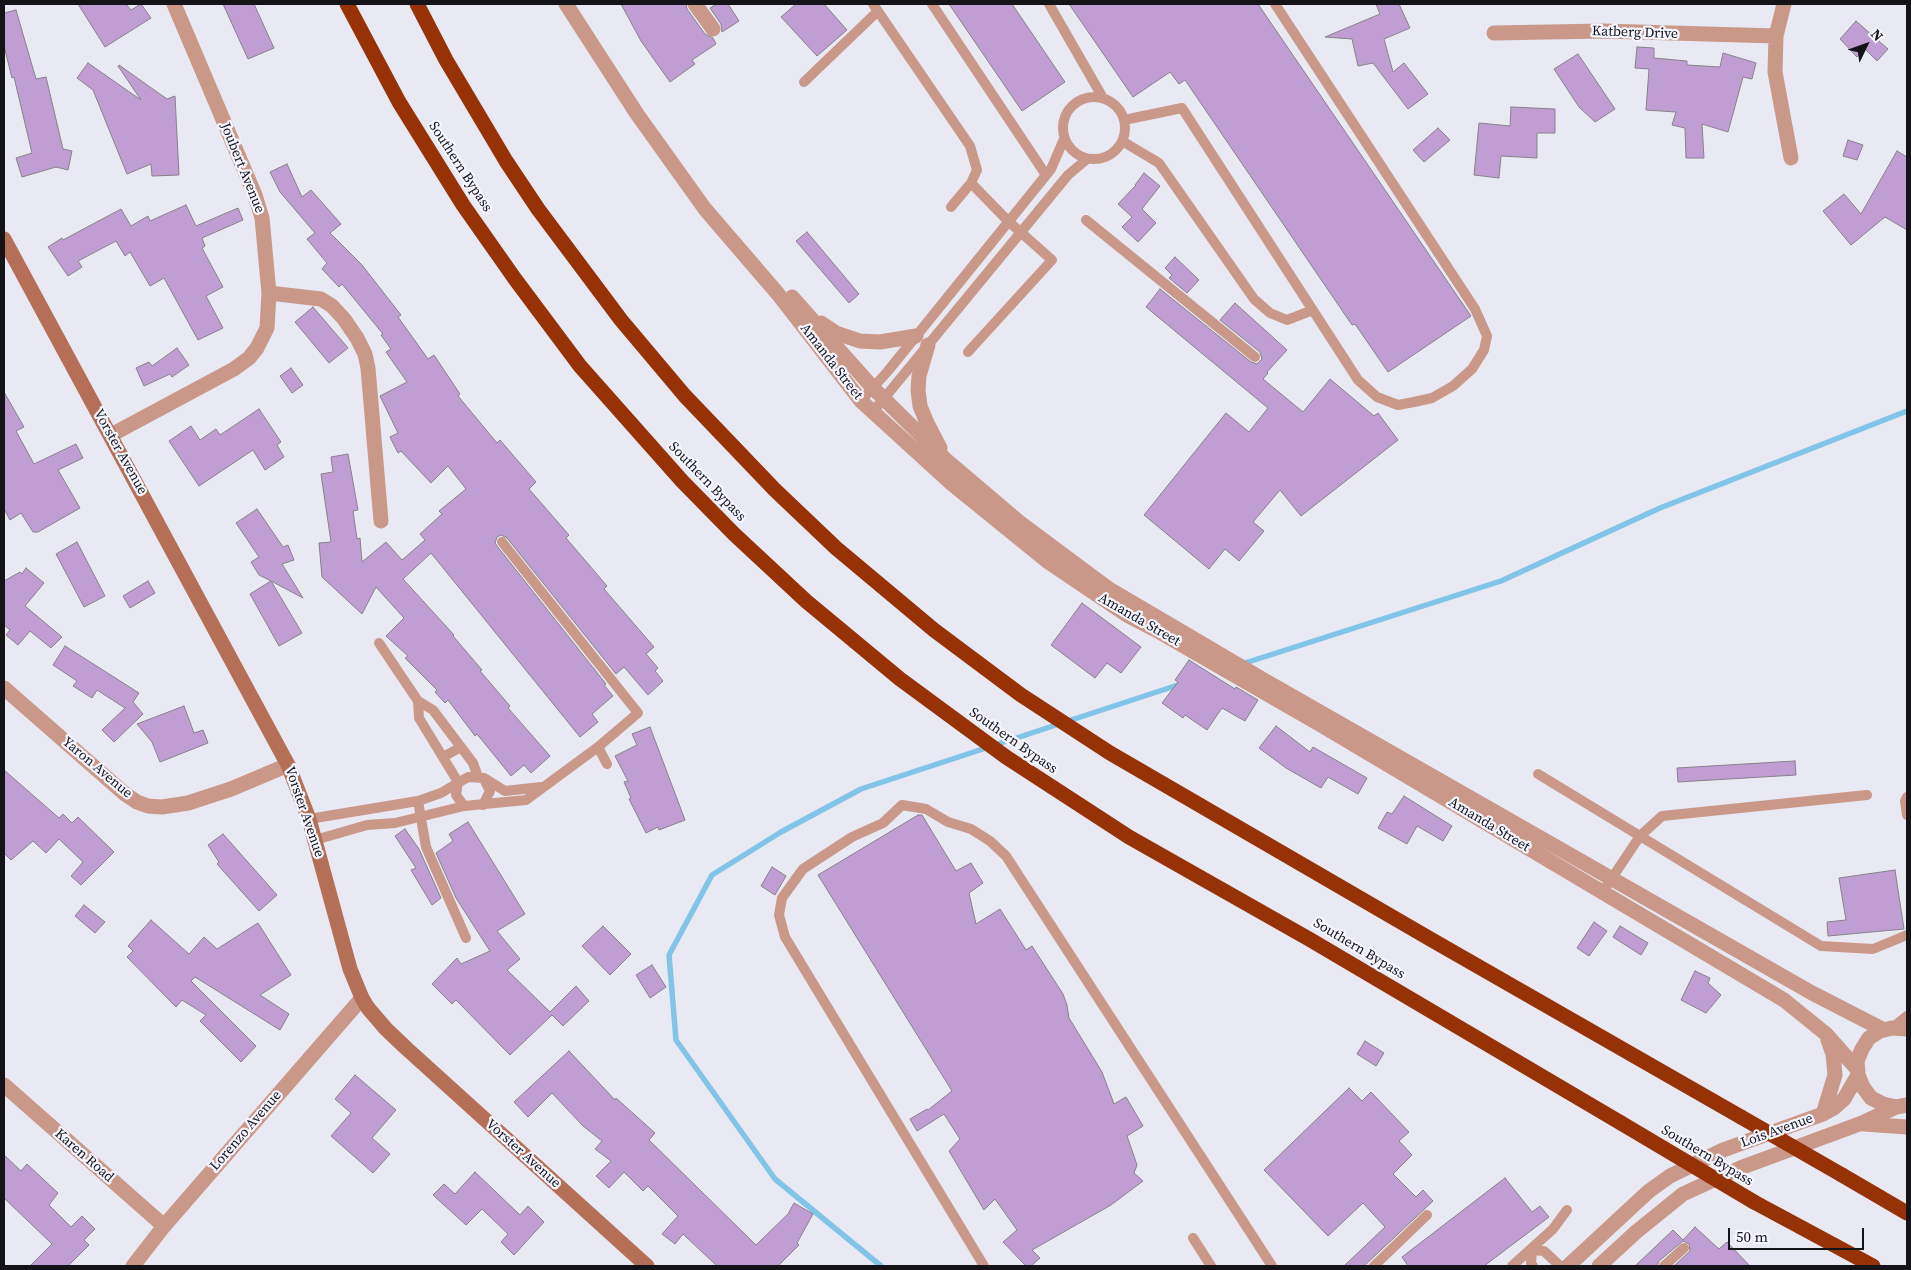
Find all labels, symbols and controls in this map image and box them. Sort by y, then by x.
north arrow [1841,20,1891,70]
street label: Katberg Drive [1592,23,1678,43]
text: N [1866,24,1888,45]
street label: Southern Bypass [425,119,495,215]
street label: Joubert Avenue [216,120,268,216]
street label: Amanda Street [796,321,866,403]
street label: Vorster Avenue [90,406,150,498]
street label: Southern Bypass [665,439,749,525]
street label: Amanda Street [1095,590,1183,650]
street label: Southern Bypass [966,704,1060,778]
street label: Yaron Avenue [59,734,135,802]
street label: Vorster Avenue [281,764,327,860]
street label: Amanda Street [1445,794,1533,856]
street label: Southern Bypass [1310,915,1408,983]
street label: Lorenzo Avenue [207,1087,285,1175]
street label: Lois Avenue [1739,1110,1815,1152]
street label: Vorster Avenue [482,1116,564,1192]
street label: Southern Bypass [1658,1122,1756,1190]
street label: Karen Road [51,1126,117,1186]
scale bar [1731,1218,1867,1250]
text: 50 m [1736,1226,1768,1247]

